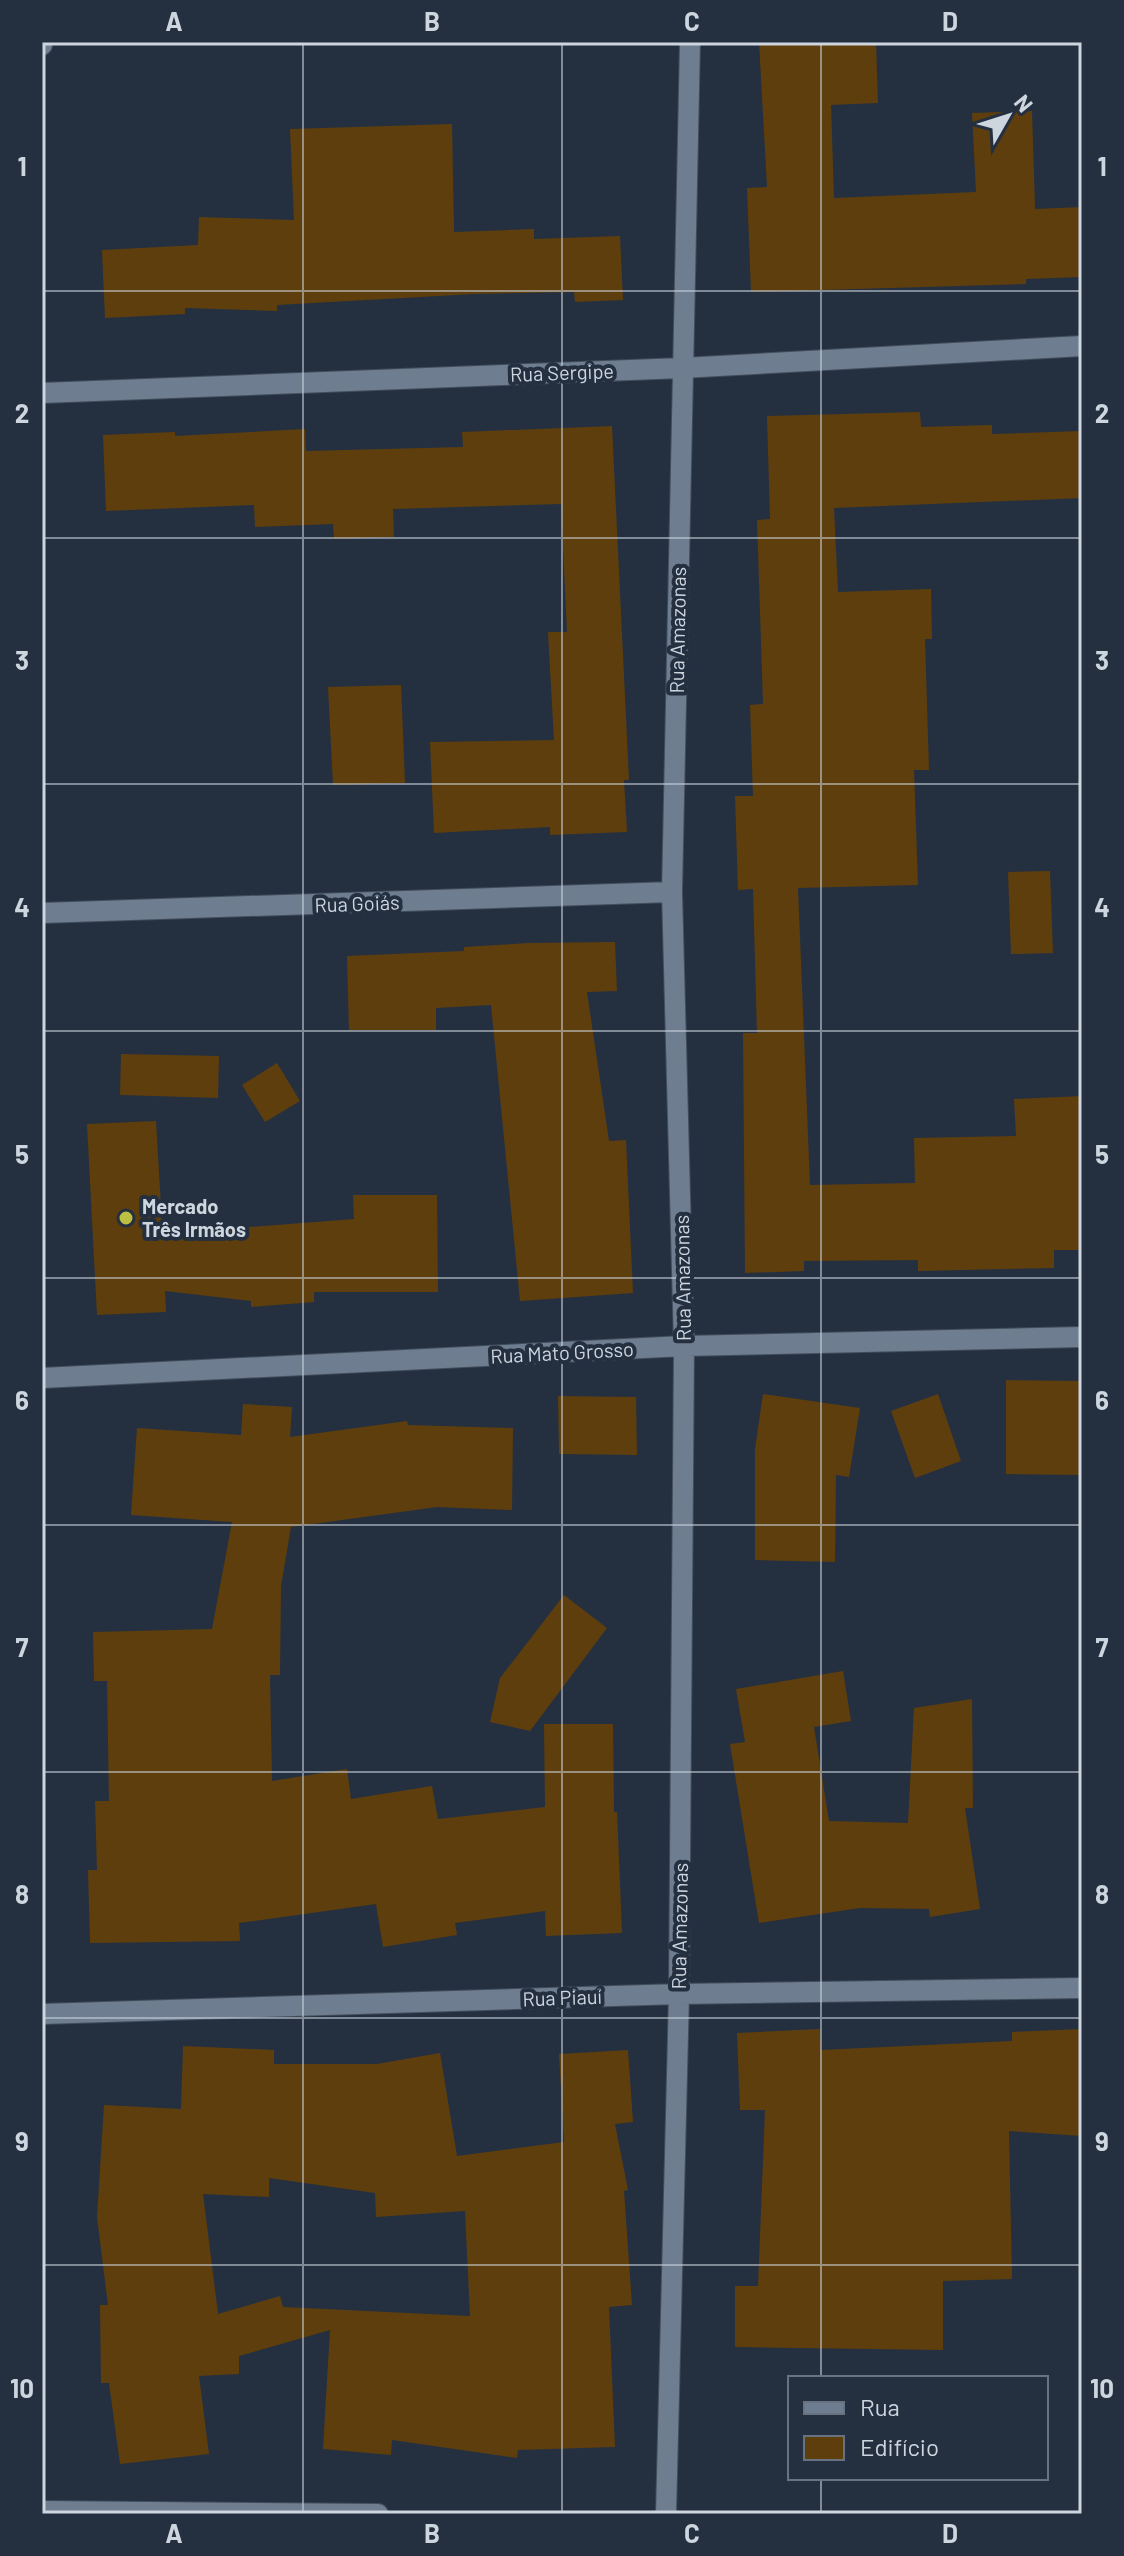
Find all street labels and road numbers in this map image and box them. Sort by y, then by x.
street label: Rua Sergipe [510,358,614,386]
street label: Rua Amazonas [664,567,690,693]
street label: Rua Goiás [314,890,400,916]
street label: Rua Amazonas [669,1215,695,1341]
street label: Rua Mato Grosso [490,1336,634,1368]
street label: Rua Amazonas [666,1863,692,1989]
street label: Rua Piauí [522,1984,602,2010]

